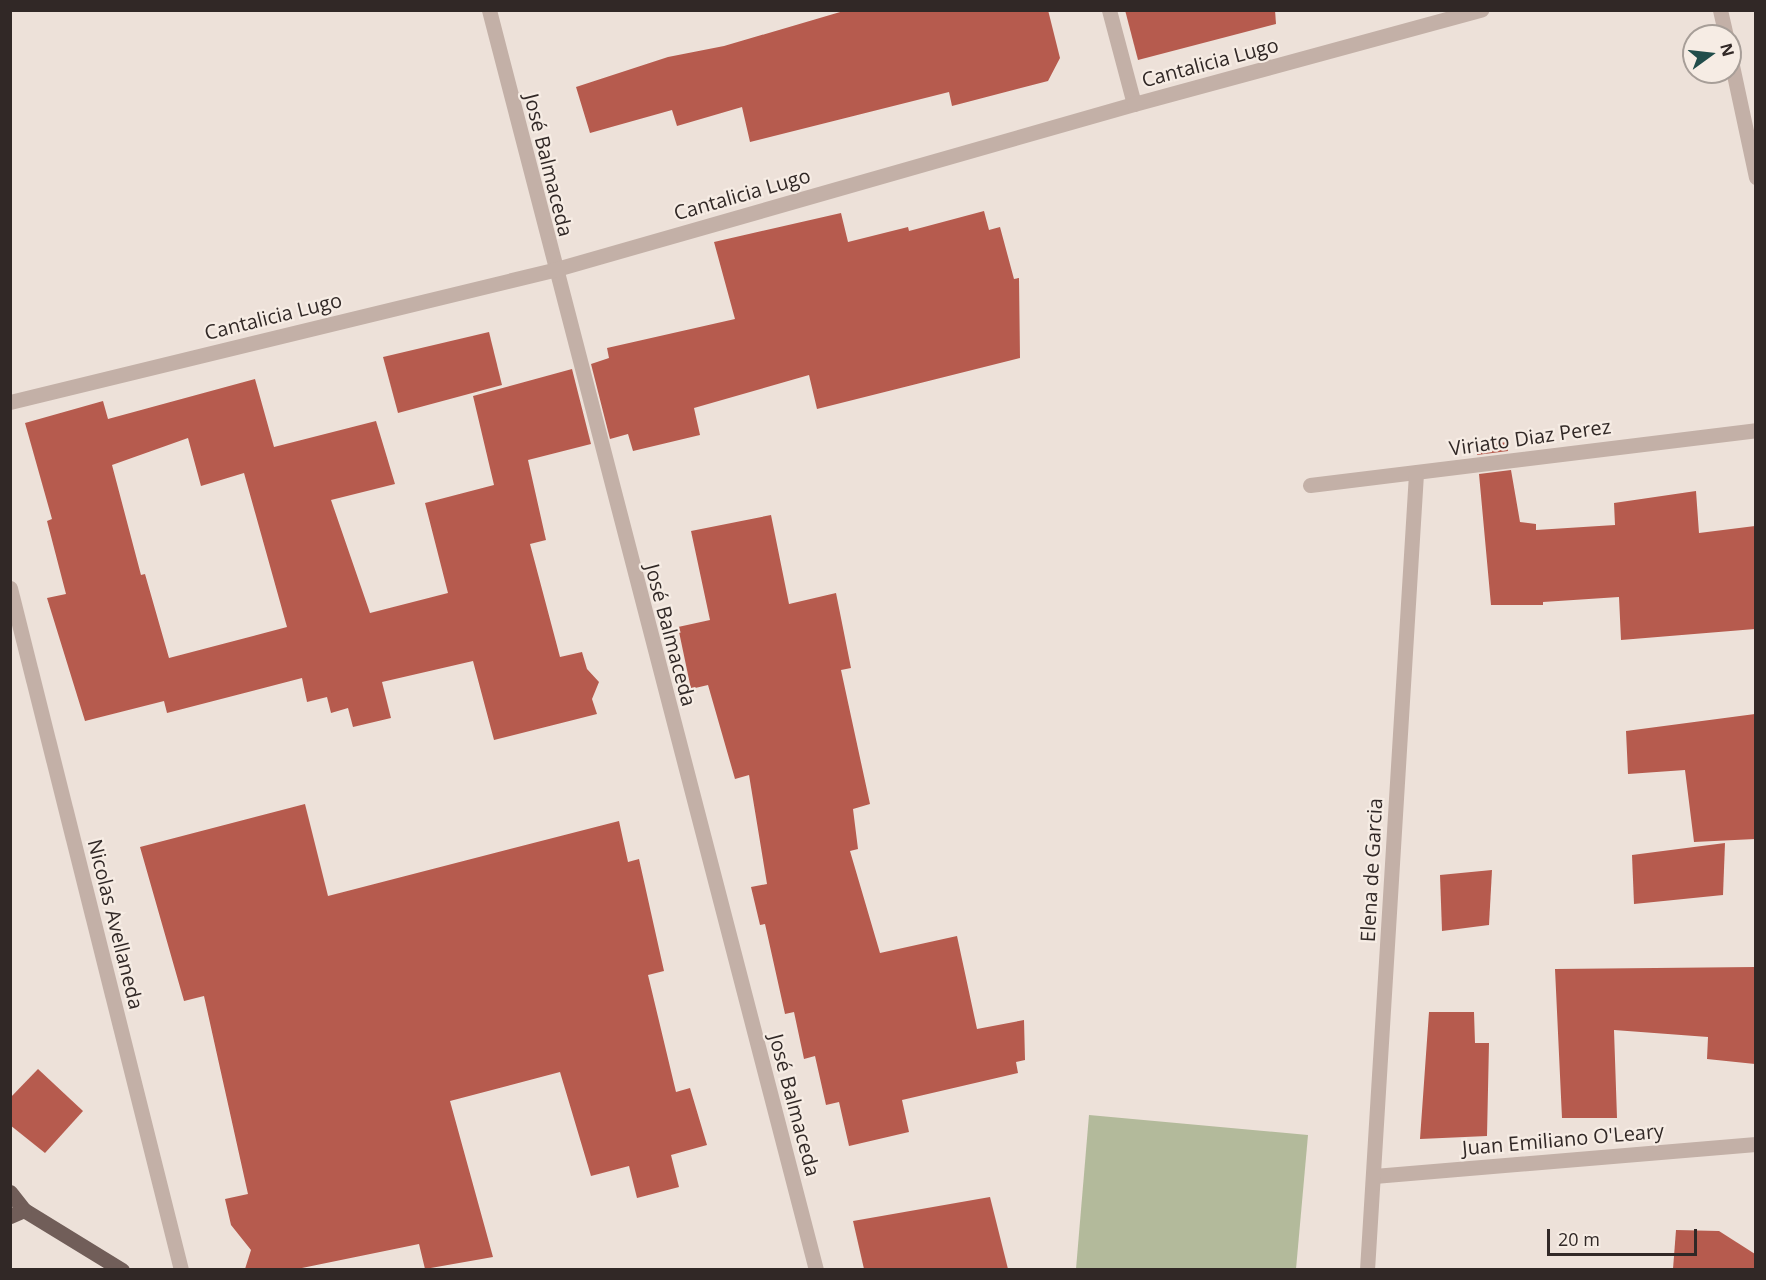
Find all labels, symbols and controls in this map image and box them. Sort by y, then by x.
north arrow [1682,24,1742,84]
street label: Cantalicia Lugo [1139,32,1281,92]
text: N [1715,41,1740,59]
street label: José Balmaceda [520,91,578,239]
street label: Cantalicia Lugo [671,163,813,225]
street label: Cantalicia Lugo [202,287,344,345]
street label: Viriato Diaz Perez [1448,414,1612,460]
street label: José Balmaceda [640,561,702,709]
street label: Elena de Garcia [1355,797,1387,943]
street label: Nicolas Avellaneda [83,836,149,1012]
street label: José Balmaceda [764,1031,826,1179]
street label: Juan Emiliano O'Leary [1461,1118,1665,1160]
scale bar [1550,1217,1700,1255]
text: 20 m [1558,1227,1600,1251]

